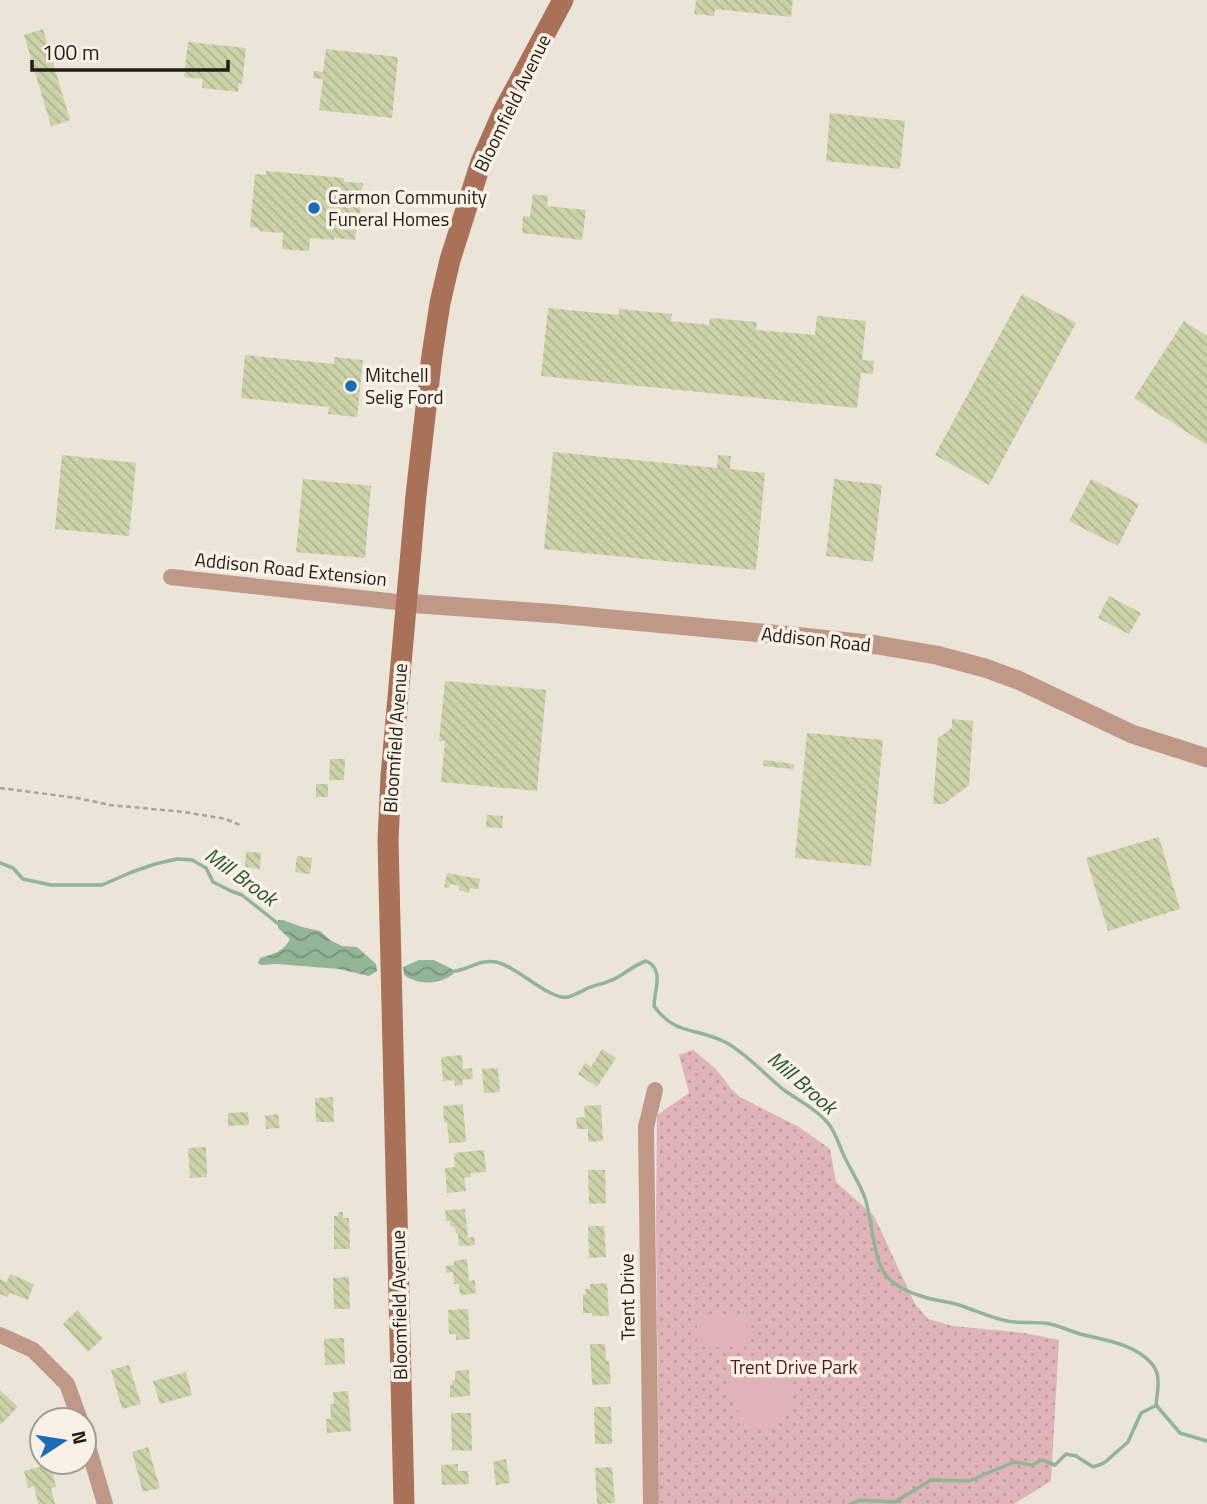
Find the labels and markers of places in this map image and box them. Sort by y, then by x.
place label: Carmon Community Funeral Homes [328,182,487,233]
marker: Carmon Community Funeral Homes [306,200,322,216]
place label: Mitchell Selig Ford [365,360,443,411]
marker: Mitchell Selig Ford [343,378,359,394]

